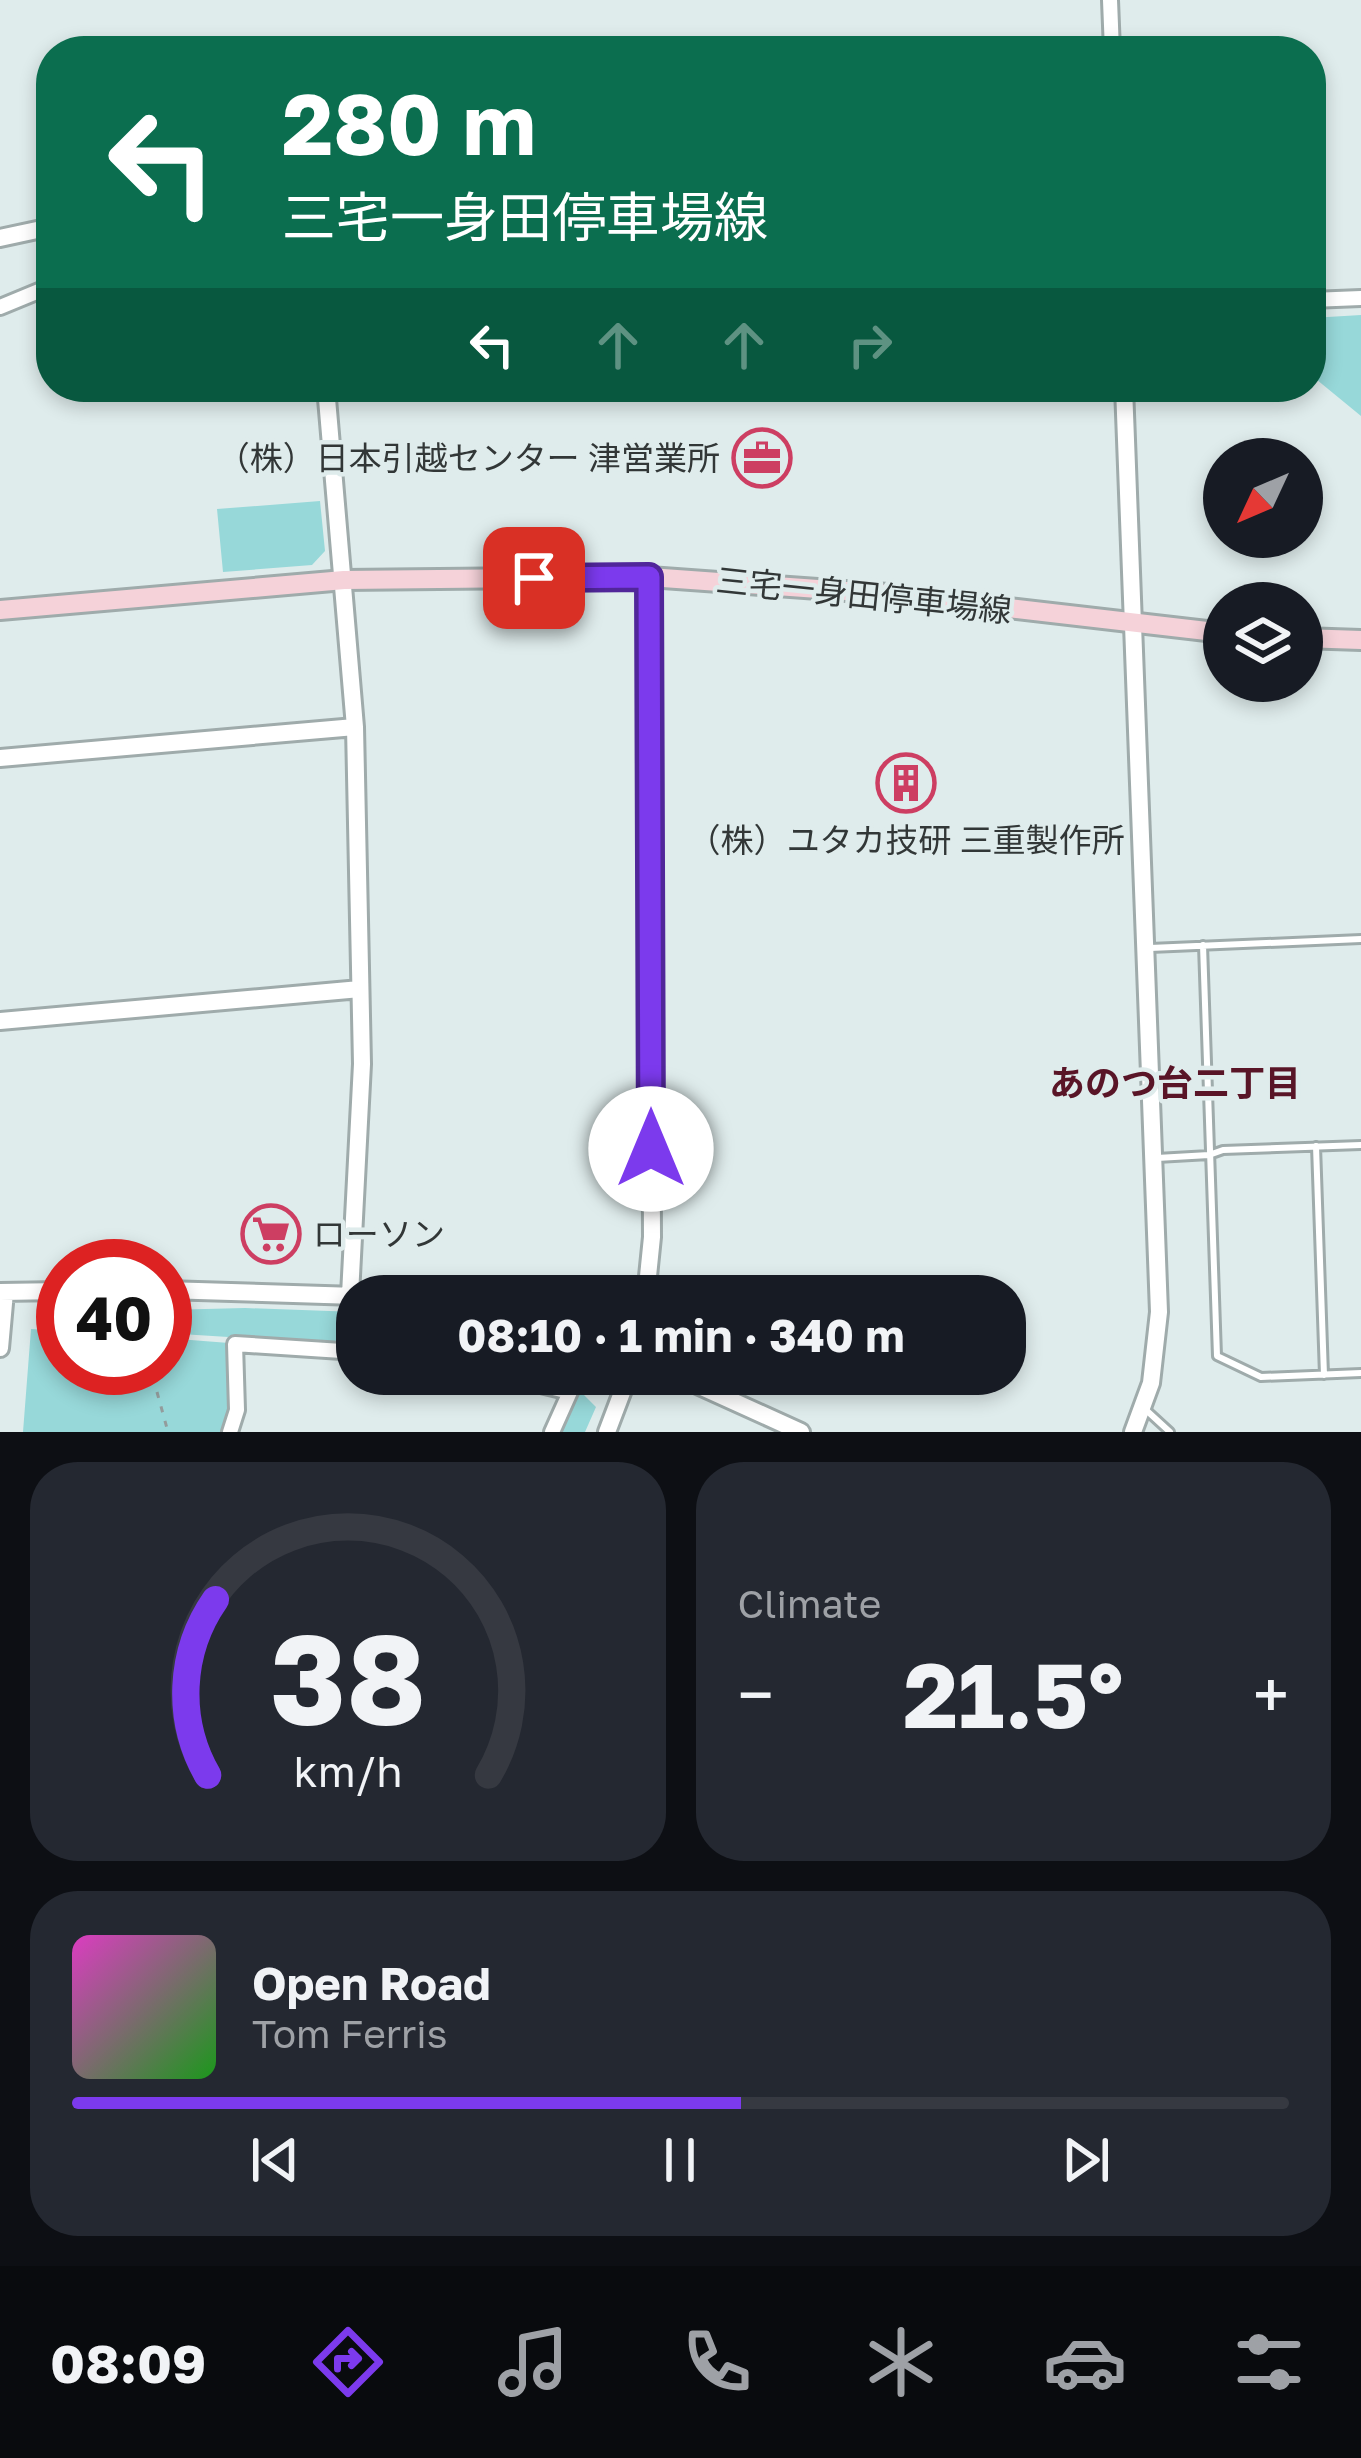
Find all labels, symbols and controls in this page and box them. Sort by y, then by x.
text: 280 m [282,73,536,173]
icon: left [84,84,240,240]
text: 三宅一身田停車場線 [282,184,768,249]
icon: left [459,312,525,378]
icon: ahead [585,312,651,378]
icon: ahead [711,312,777,378]
icon: right [837,312,903,378]
office icon: （株）日本引越センター 津営業所 [731,427,793,489]
place label: （株）日本引越センター 津営業所 [217,438,720,477]
north arrow [1203,438,1323,558]
map controls [1203,438,1323,702]
pin [483,527,585,629]
icon: arrive [501,545,567,611]
street label: 三宅一身田停車場線 [714,560,1014,629]
button: layers [1203,582,1323,702]
building icon: （株）ユタカ技研 三重製作所 [875,752,937,814]
place label: （株）ユタカ技研 三重製作所 [687,820,1125,859]
district label: あのつ台二丁目 [1049,1061,1301,1104]
position arrow [588,1086,714,1212]
supermarket icon: ローソン [240,1203,302,1265]
place label: ローソン [313,1214,445,1253]
speed limit sign: 40 [36,1239,192,1395]
text: 08:10 · 1 min · 340 m [457,1308,905,1362]
text: Climate [738,1580,881,1627]
text: 38 [270,1602,426,1751]
text: 21.5° [903,1640,1123,1748]
text: − [738,1654,774,1734]
text: + [1253,1654,1289,1734]
text: km/h [293,1744,402,1795]
text: Open Road [252,1956,491,2010]
text: Tom Ferris [252,2010,447,2057]
icon: previous [242,2127,308,2193]
icon: pause [647,2127,713,2193]
icon: next [1053,2127,1119,2193]
icon: directions [306,2320,390,2404]
icon: music [491,2320,575,2404]
icon: phone [675,2320,759,2404]
icon: climate [859,2320,943,2404]
icon: car [1043,2320,1127,2404]
icon: filters [1227,2320,1311,2404]
text: 08:09 [50,2330,206,2395]

